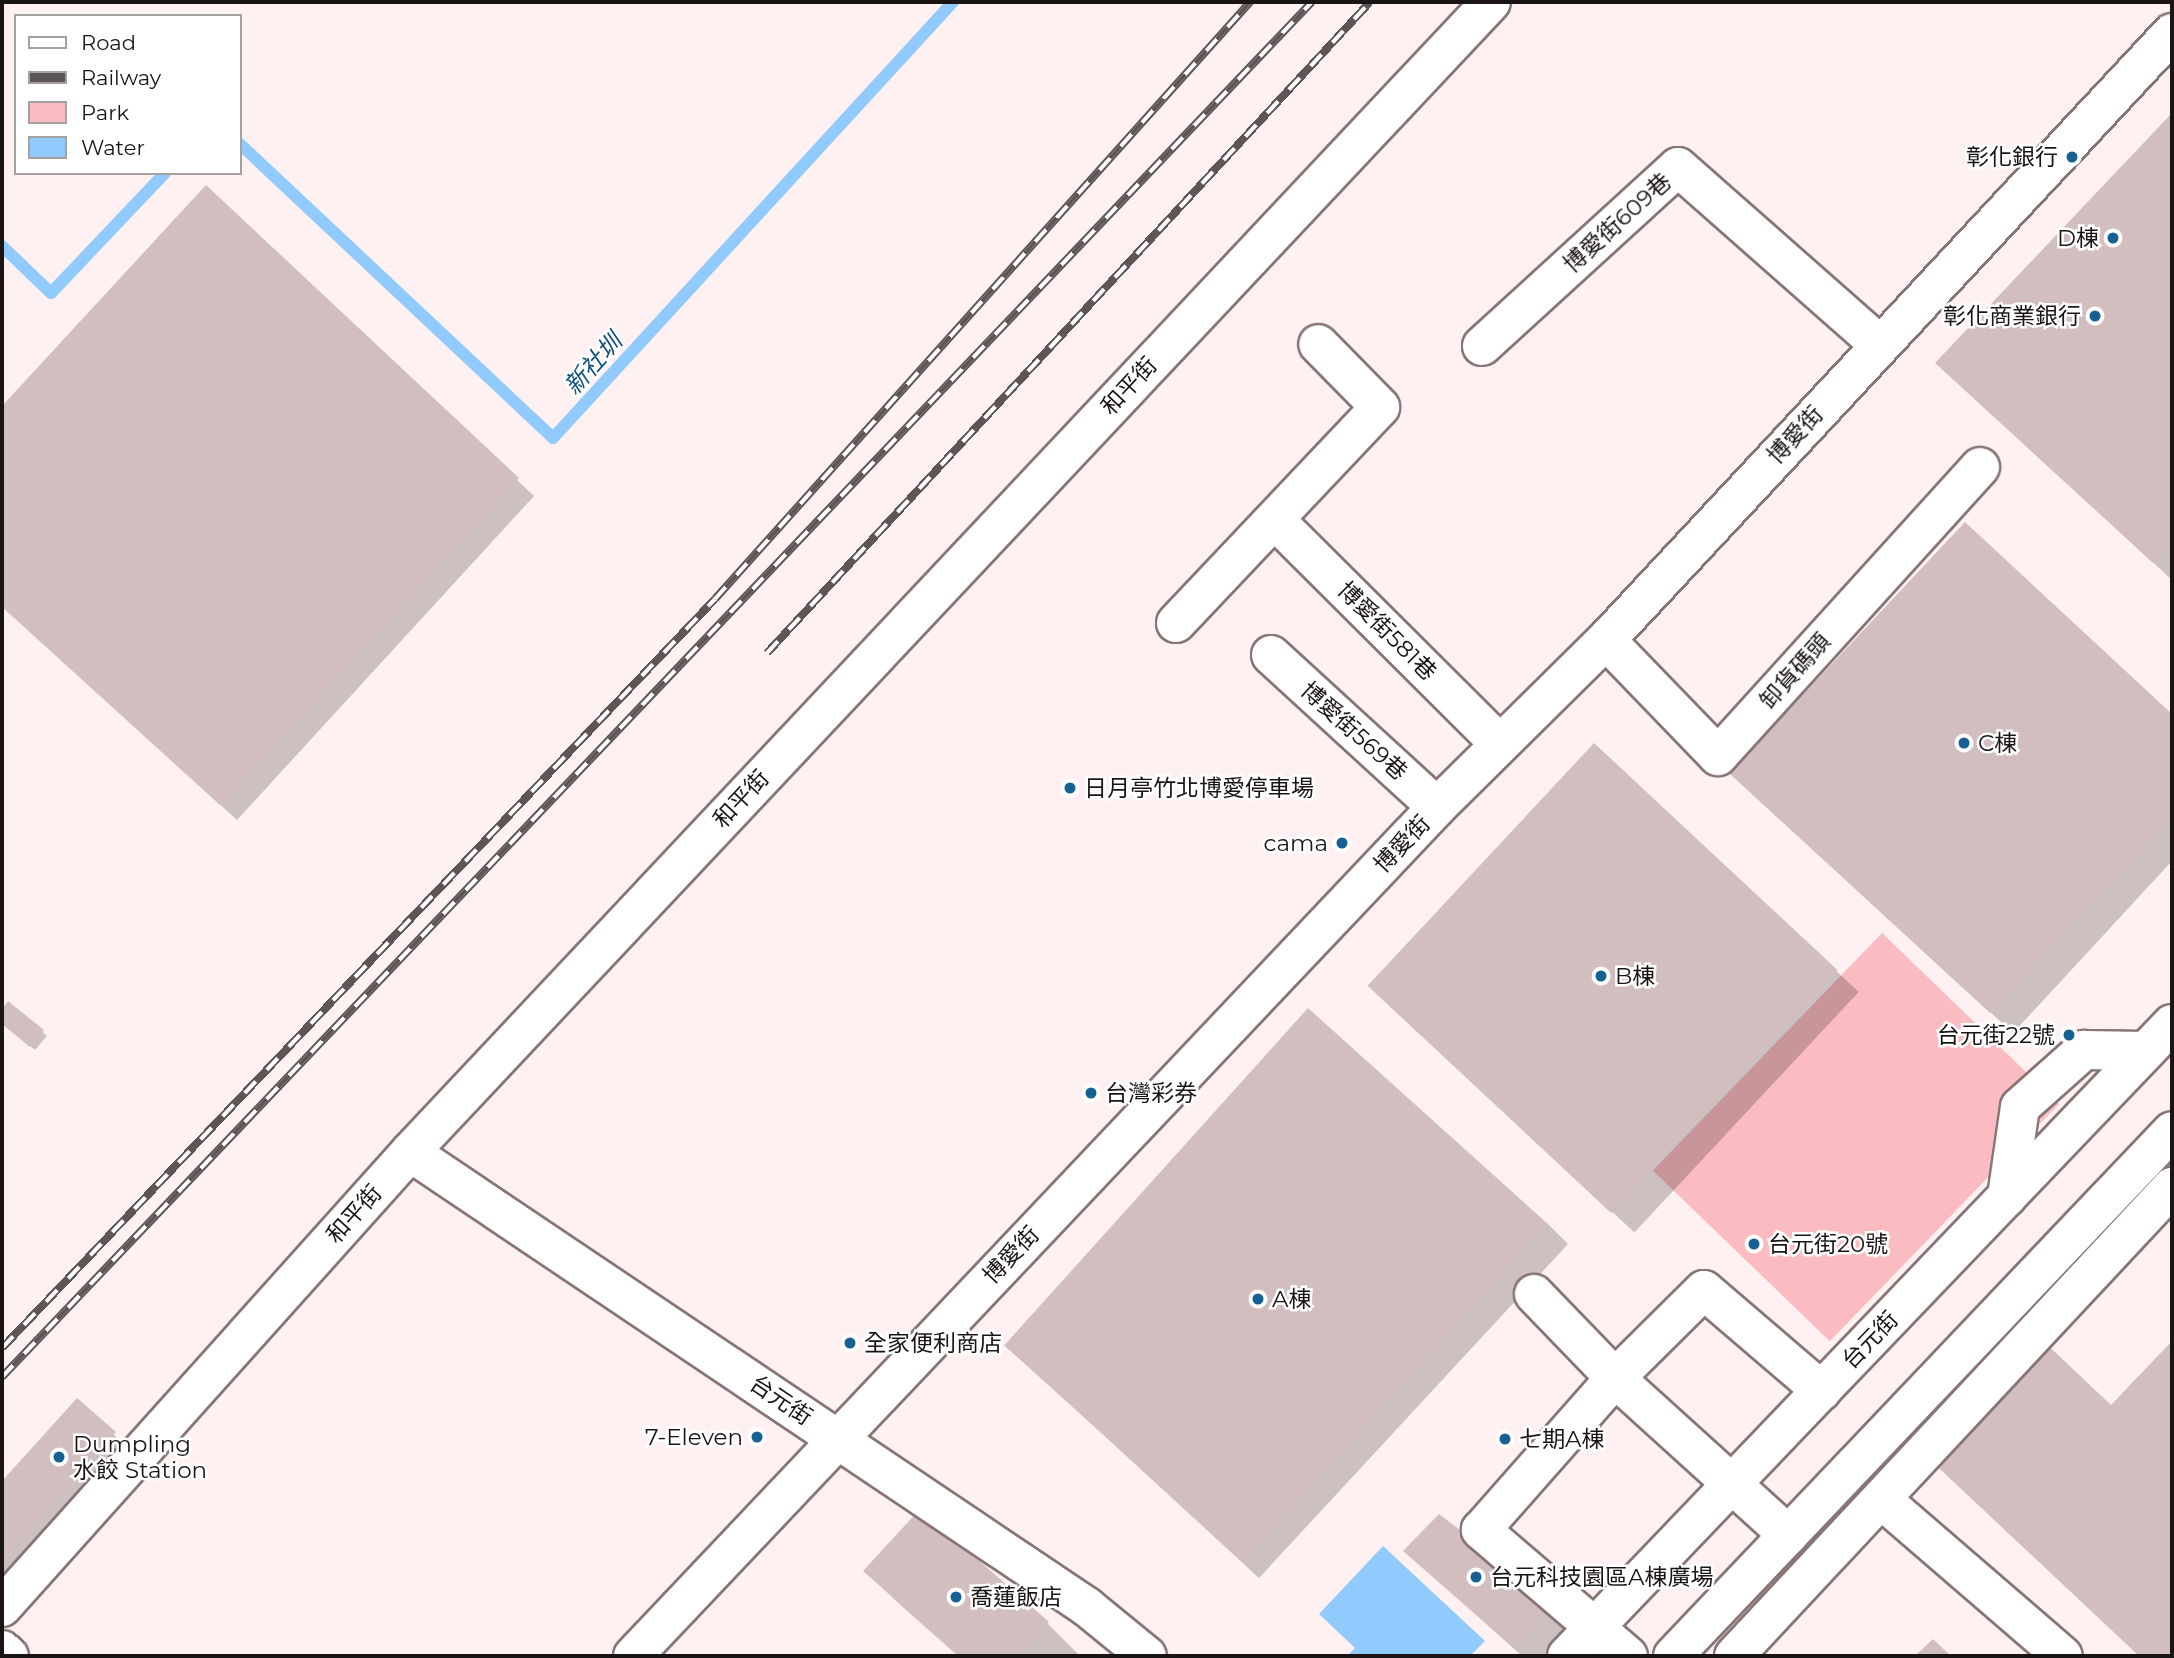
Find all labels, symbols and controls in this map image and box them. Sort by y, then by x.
legend [14,14,242,175]
text: Road [81,30,136,55]
text: Railway [81,65,161,90]
text: Park [81,100,129,125]
text: Water [81,135,145,160]
place label: 彰化銀行 [1966,143,2058,171]
marker: 彰化銀行 [2064,149,2080,165]
street label: 博愛街609巷 [1558,167,1676,279]
place label: D棟 [2057,224,2099,252]
marker: D棟 [2105,230,2121,246]
place label: 彰化商業銀行 [1943,302,2081,330]
marker: 彰化商業銀行 [2087,308,2103,324]
water label: 新社圳 [558,328,628,400]
street label: 和平街 [1095,351,1163,421]
street label: 博愛街 [1761,400,1829,470]
street label: 博愛街581巷 [1332,576,1442,686]
street label: 卸貨碼頭 [1754,628,1836,714]
street label: 博愛街569巷 [1295,676,1413,786]
place label: C棟 [1978,729,2017,757]
marker: C棟 [1956,735,1972,751]
street label: 和平街 [707,764,775,834]
place label: 日月亭竹北博愛停車場 [1084,774,1314,802]
marker: 日月亭竹北博愛停車場 [1062,780,1078,796]
street label: 博愛街 [1368,810,1436,878]
place label: cama [1264,829,1328,857]
marker: cama [1334,835,1350,851]
place label: B棟 [1615,962,1655,990]
marker: B棟 [1593,968,1609,984]
place label: 台元街22號 [1937,1021,2055,1049]
marker: 台元街22號 [2061,1027,2077,1043]
place label: 台灣彩券 [1105,1079,1197,1107]
marker: 台灣彩券 [1083,1085,1099,1101]
street label: 和平街 [321,1179,387,1249]
street label: 博愛街 [977,1221,1045,1289]
place label: 台元街20號 [1768,1230,1888,1258]
marker: 台元街20號 [1746,1236,1762,1252]
place label: A棟 [1272,1285,1311,1313]
marker: A棟 [1250,1291,1266,1307]
street label: 台元街 [1836,1306,1904,1374]
place label: 全家便利商店 [864,1329,1002,1357]
marker: 全家便利商店 [842,1335,858,1351]
street label: 台元街 [745,1369,817,1431]
place label: 7-Eleven [645,1423,743,1451]
place label: 七期A棟 [1519,1425,1604,1453]
marker: 7-Eleven [749,1429,765,1445]
place label: Dumpling 水餃 Station [73,1430,207,1484]
marker: 七期A棟 [1497,1431,1513,1447]
marker: Dumpling 水餃 Station [51,1449,67,1465]
place label: 台元科技園區A棟廣場 [1490,1563,1713,1591]
marker: 台元科技園區A棟廣場 [1468,1569,1484,1585]
place label: 喬蓮飯店 [970,1583,1062,1611]
marker: 喬蓮飯店 [948,1589,964,1605]

